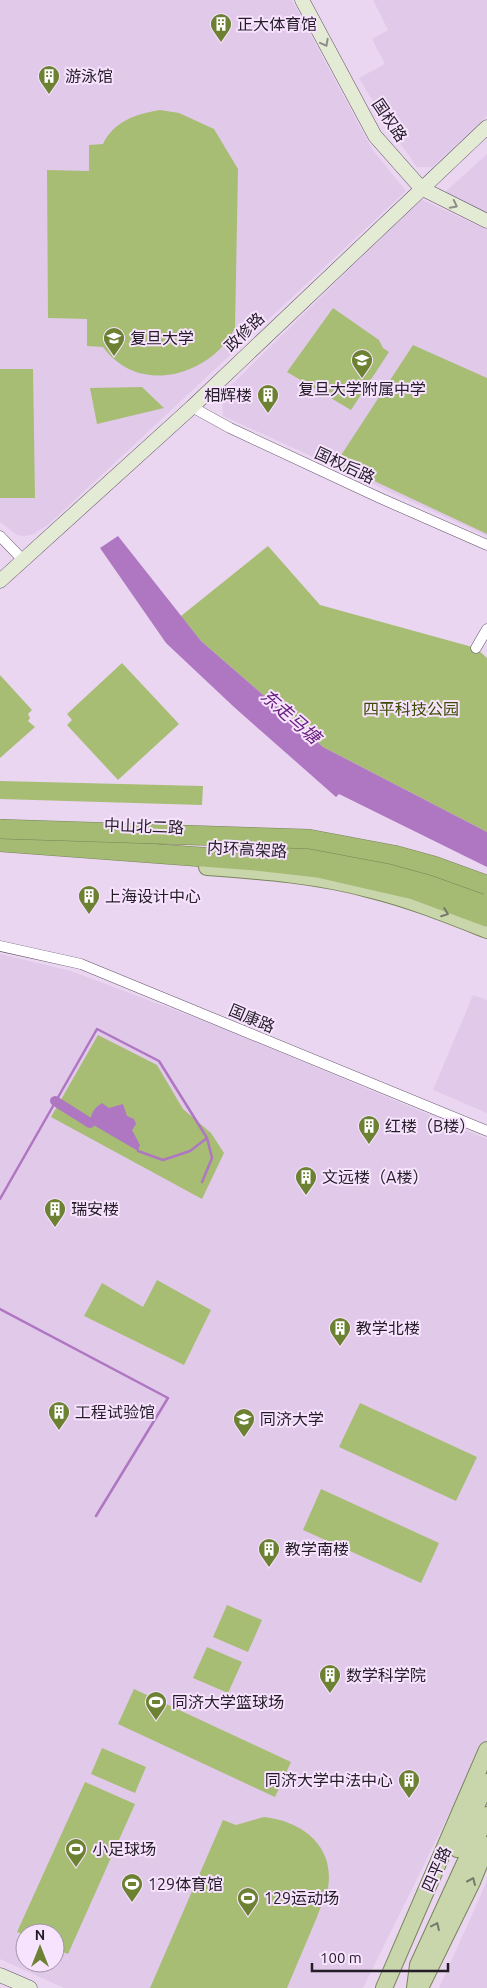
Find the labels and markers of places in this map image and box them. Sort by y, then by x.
building icon: 正大体育馆 [209,12,233,43]
place label: 正大体育馆 [237,15,317,33]
building icon: 游泳馆 [37,64,61,95]
place label: 游泳馆 [65,67,113,85]
school or university icon: 复旦大学 [102,326,126,357]
place label: 复旦大学 [130,329,194,347]
school or university icon: 复旦大学附属中学 [350,348,374,379]
place label: 复旦大学附属中学 [298,380,426,398]
building icon: 相辉楼 [256,383,280,414]
place label: 相辉楼 [204,386,252,404]
building icon: 上海设计中心 [77,884,101,915]
place label: 上海设计中心 [105,887,201,905]
building icon: 红楼（B楼） [357,1114,381,1145]
place label: 红楼（B楼） [385,1117,475,1135]
building icon: 文远楼（A楼） [294,1165,318,1196]
place label: 文远楼（A楼） [322,1168,428,1186]
building icon: 瑞安楼 [43,1197,67,1228]
place label: 瑞安楼 [71,1200,119,1218]
building icon: 教学北楼 [328,1316,352,1347]
place label: 教学北楼 [356,1319,420,1337]
building icon: 工程试验馆 [47,1400,71,1431]
place label: 工程试验馆 [75,1403,155,1421]
school or university icon: 同济大学 [232,1407,256,1438]
place label: 同济大学 [260,1410,324,1428]
building icon: 教学南楼 [257,1537,281,1568]
place label: 教学南楼 [285,1540,349,1558]
building icon: 数学科学院 [318,1663,342,1694]
place label: 数学科学院 [346,1666,426,1684]
sports icon: 同济大学篮球场 [144,1690,168,1721]
place label: 同济大学篮球场 [172,1693,284,1711]
building icon: 同济大学中法中心 [397,1768,421,1799]
place label: 同济大学中法中心 [265,1771,393,1789]
sports icon: 小足球场 [64,1837,88,1868]
place label: 小足球场 [92,1840,156,1858]
sports icon: 129体育馆 [120,1872,144,1903]
place label: 129体育馆 [148,1875,223,1893]
sports icon: 129运动场 [236,1886,260,1917]
place label: 129运动场 [264,1889,339,1907]

